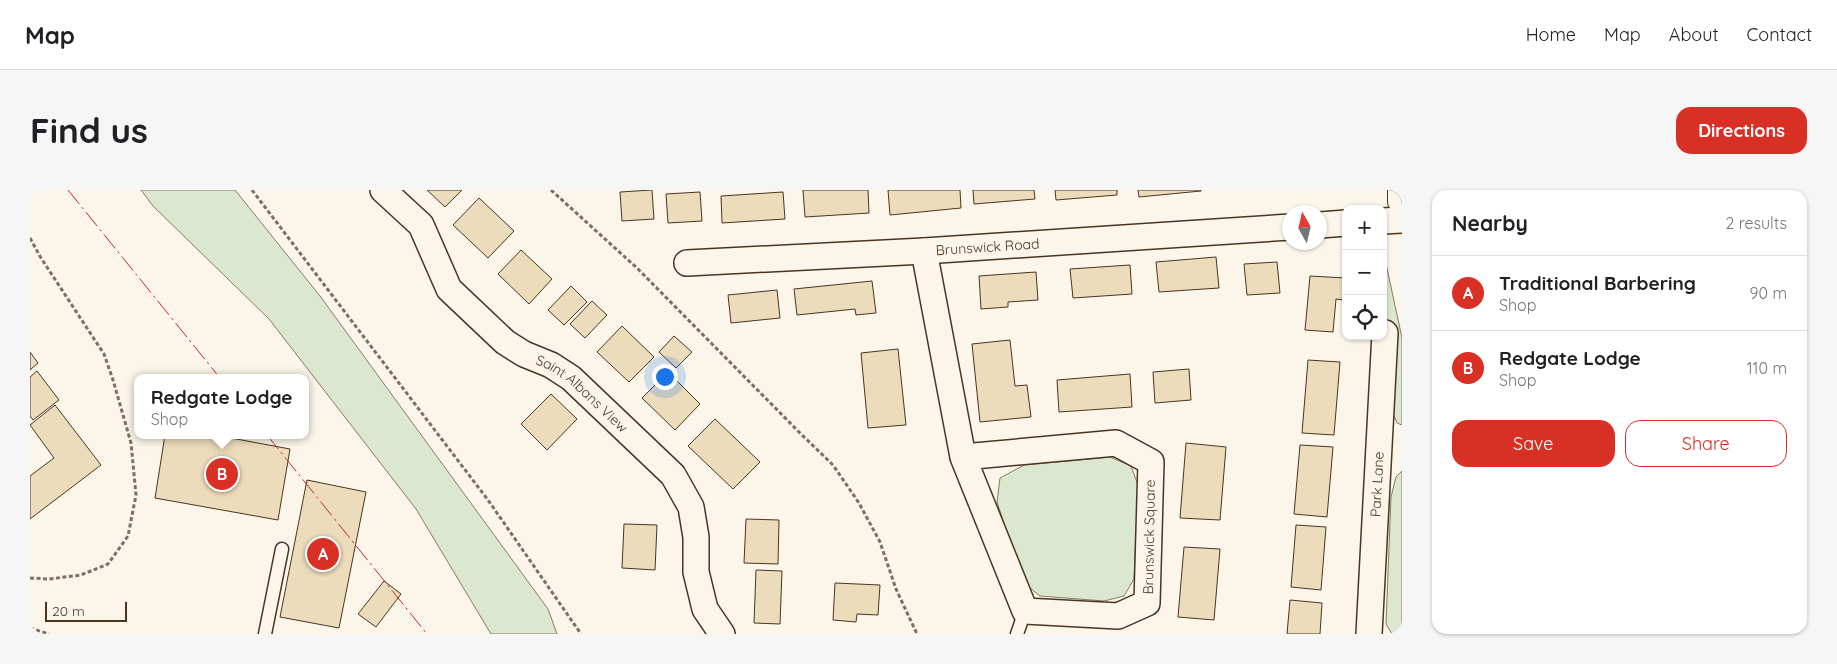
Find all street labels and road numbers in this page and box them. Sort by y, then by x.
street label: Brunswick Road [935,234,1040,259]
street label: Saint Albans View [533,351,632,437]
street label: Park Lane [1366,451,1388,517]
street label: Brunswick Square [1139,479,1159,595]

